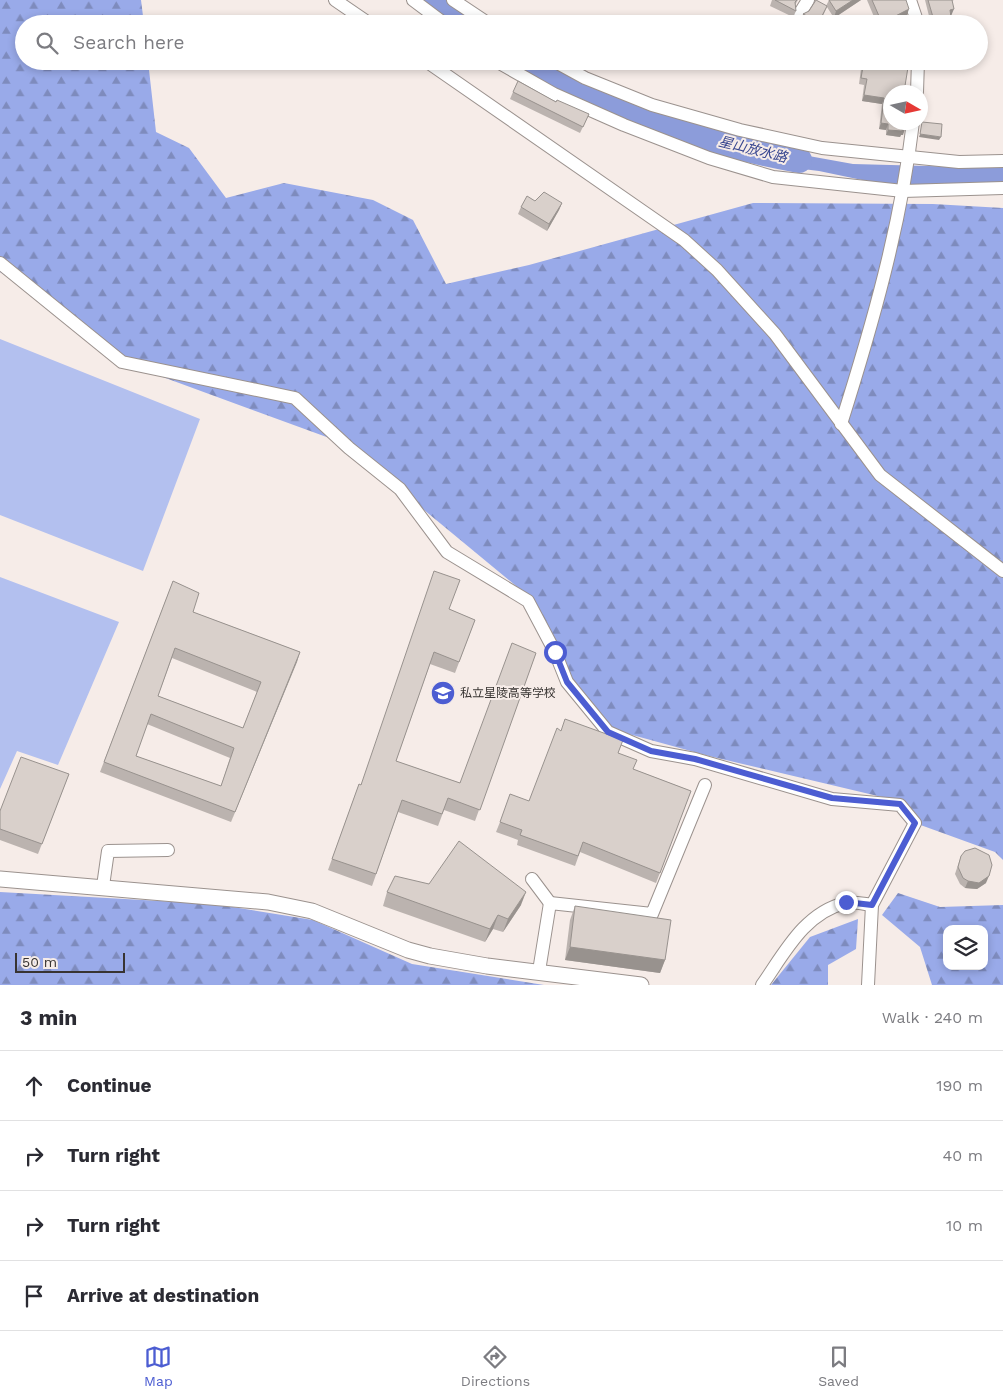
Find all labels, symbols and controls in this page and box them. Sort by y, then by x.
search box [15,15,988,70]
icon: search [33,29,61,57]
text: Search here [73,31,184,54]
north arrow [883,85,928,130]
water label: 星山放水路 [717,133,790,165]
route start [544,641,567,664]
school or university icon: 私立星陵高等学校 [430,680,456,706]
place label: 私立星陵高等学校 [460,686,556,700]
route end [835,891,858,914]
map controls [943,925,988,970]
button: layers [943,925,988,970]
scale bar [15,950,125,973]
text: 50 m [22,954,57,970]
text: 3 min [20,1005,77,1030]
text: Walk · 240 m [882,1008,983,1027]
icon: ahead [20,1072,48,1100]
text: Continue [67,1074,151,1097]
text: 190 m [936,1076,983,1095]
icon: right [20,1142,48,1170]
text: Turn right [67,1144,160,1167]
text: 40 m [943,1146,983,1165]
icon: right [20,1212,48,1240]
text: Turn right [67,1214,160,1237]
text: 10 m [946,1216,983,1235]
icon: arrive [20,1282,48,1310]
text: Arrive at destination [67,1284,259,1307]
tab: Map [144,1343,173,1389]
tab: Directions [461,1343,530,1389]
tab: Saved [818,1343,859,1389]

